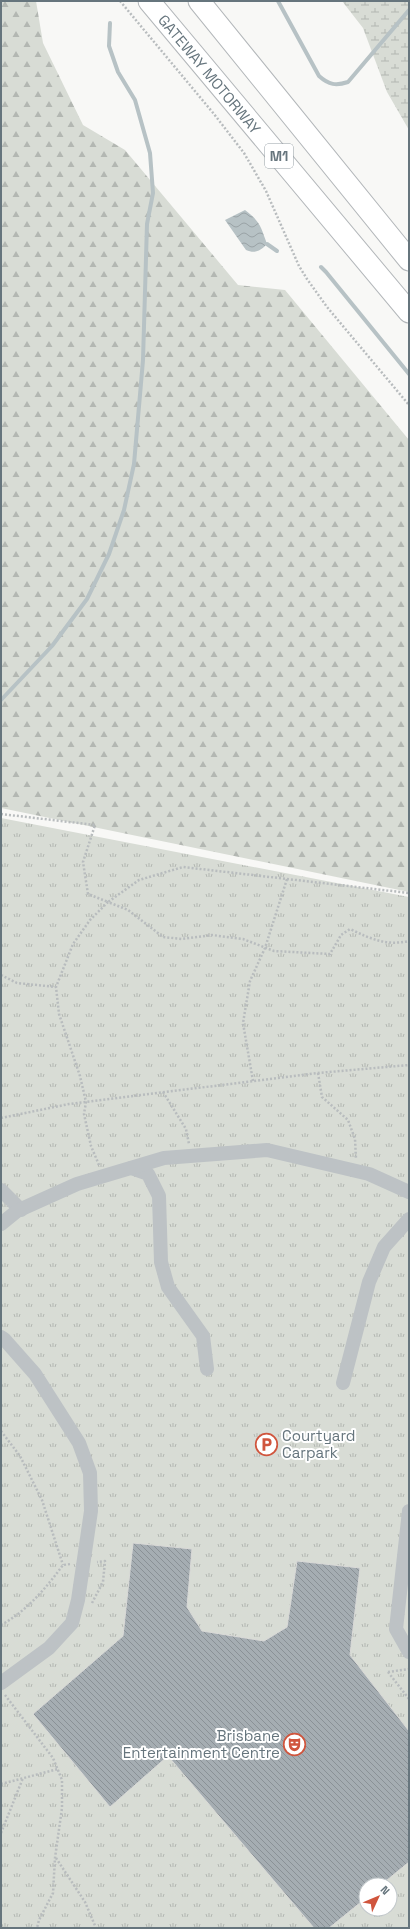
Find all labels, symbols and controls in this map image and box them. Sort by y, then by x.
street label: GATEWAY MOTORWAY [155,10,265,138]
road number: M1 [265,144,293,168]
place label: Courtyard Carpark [282,1426,356,1462]
parking icon: Courtyard Carpark [254,1431,280,1457]
place label: Brisbane Entertainment Centre [123,1726,280,1762]
theatre icon: Brisbane Entertainment Centre [282,1731,308,1757]
north arrow [358,1877,398,1917]
text: N [378,1883,393,1898]

